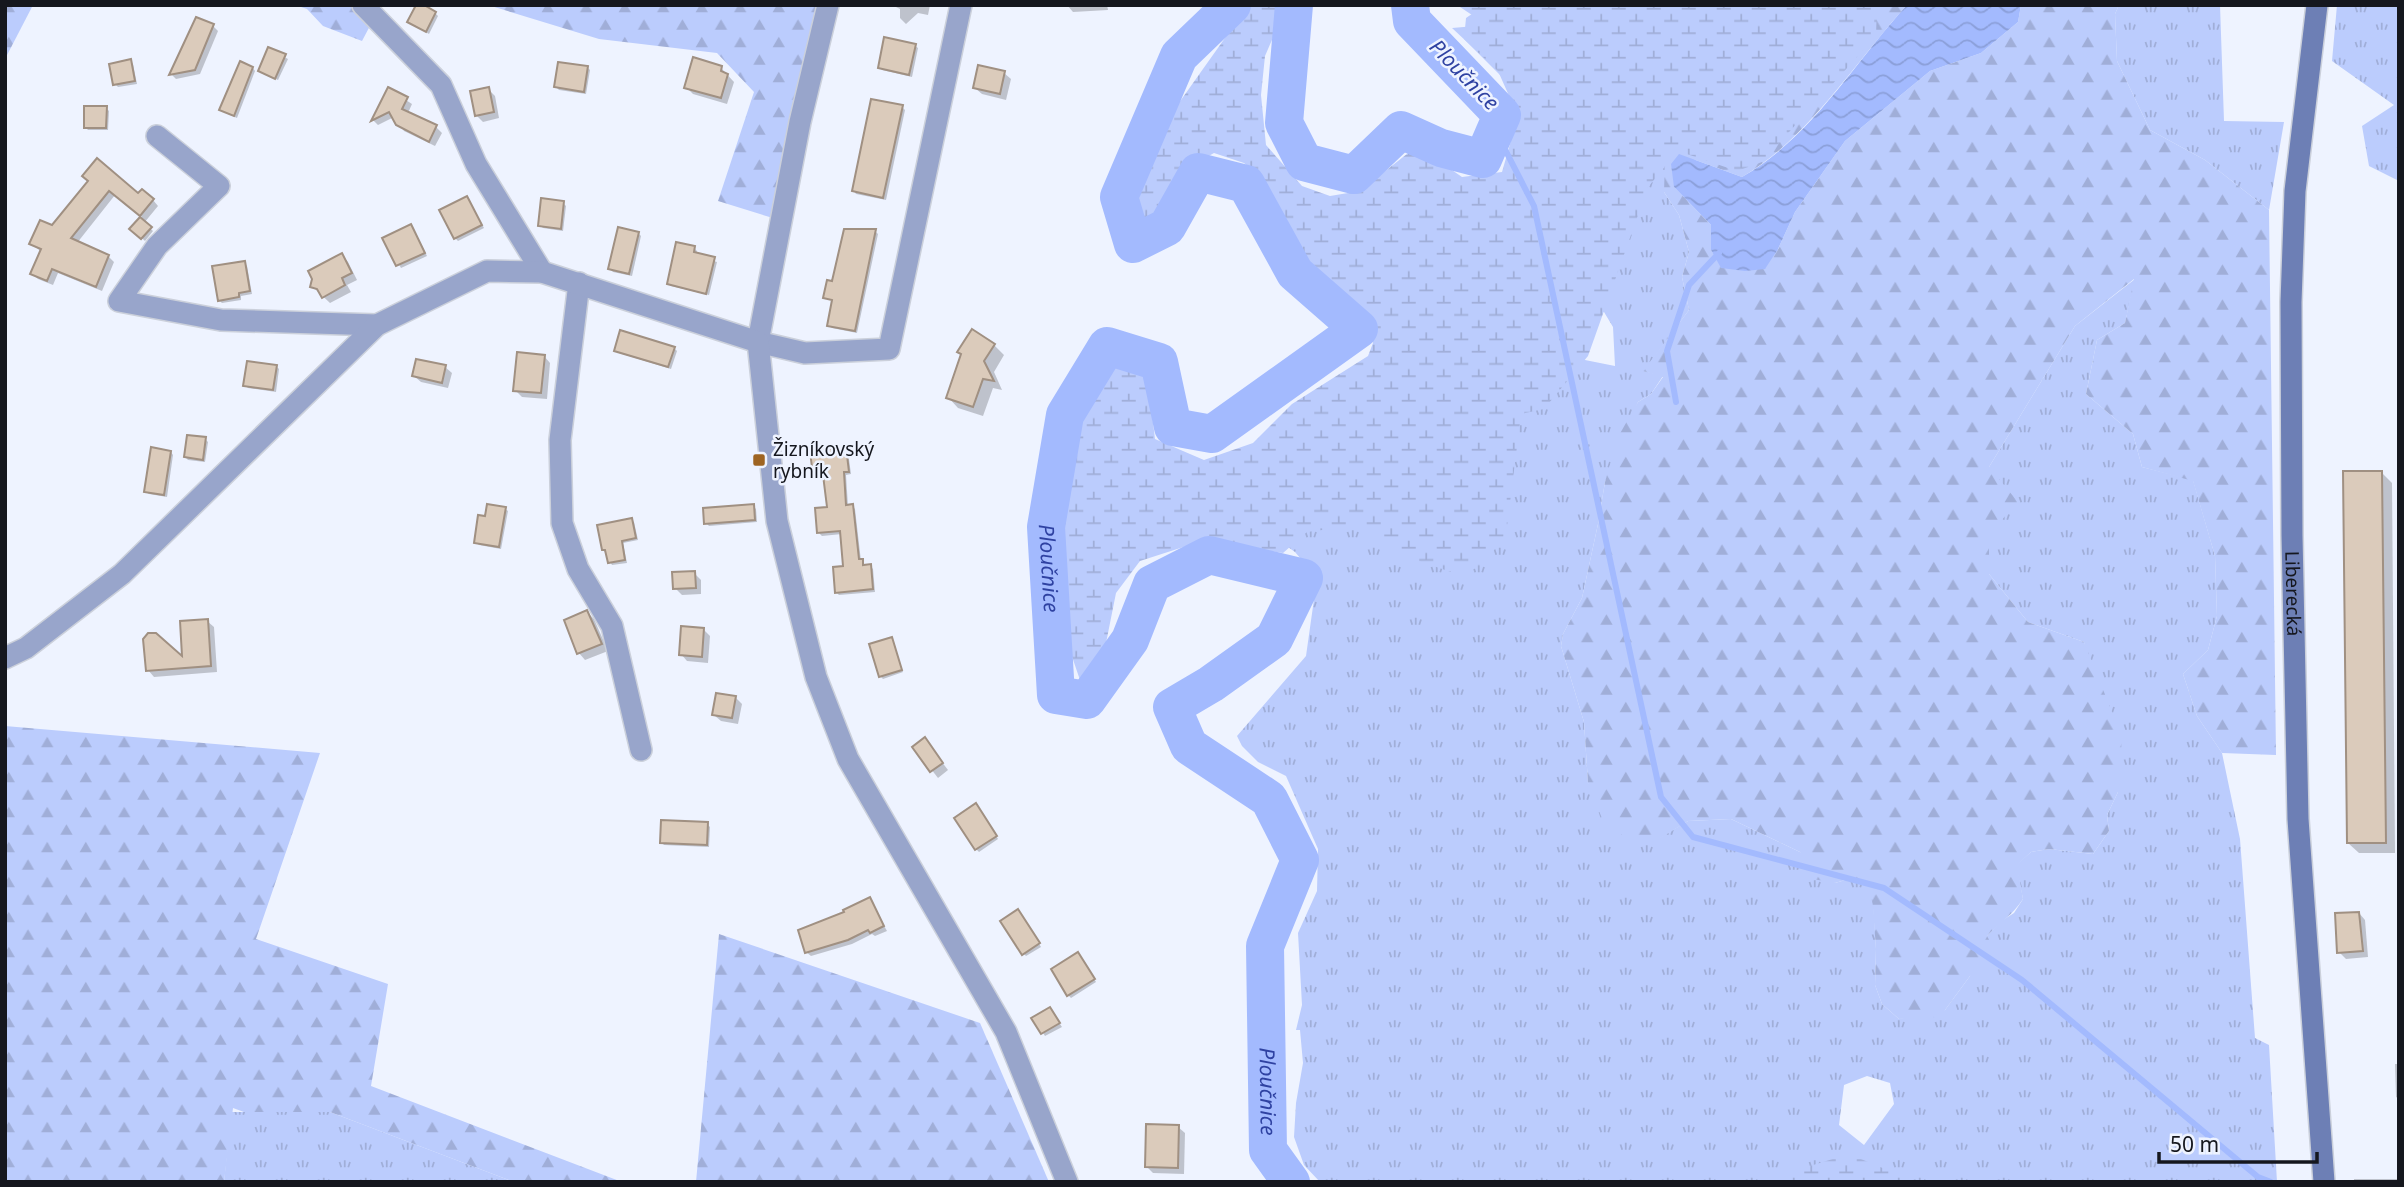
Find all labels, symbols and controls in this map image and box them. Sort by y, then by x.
water label: Ploučnice [1424,33,1505,116]
place label: Žizníkovský rybník [773,436,875,484]
marker: Žizníkovský rybník [751,452,767,468]
water label: Ploučnice [1033,523,1066,613]
street label: Liberecká [2279,551,2307,637]
water label: Ploučnice [1253,1047,1283,1136]
scale bar [2159,1120,2316,1164]
text: 50 m [2170,1130,2219,1158]

